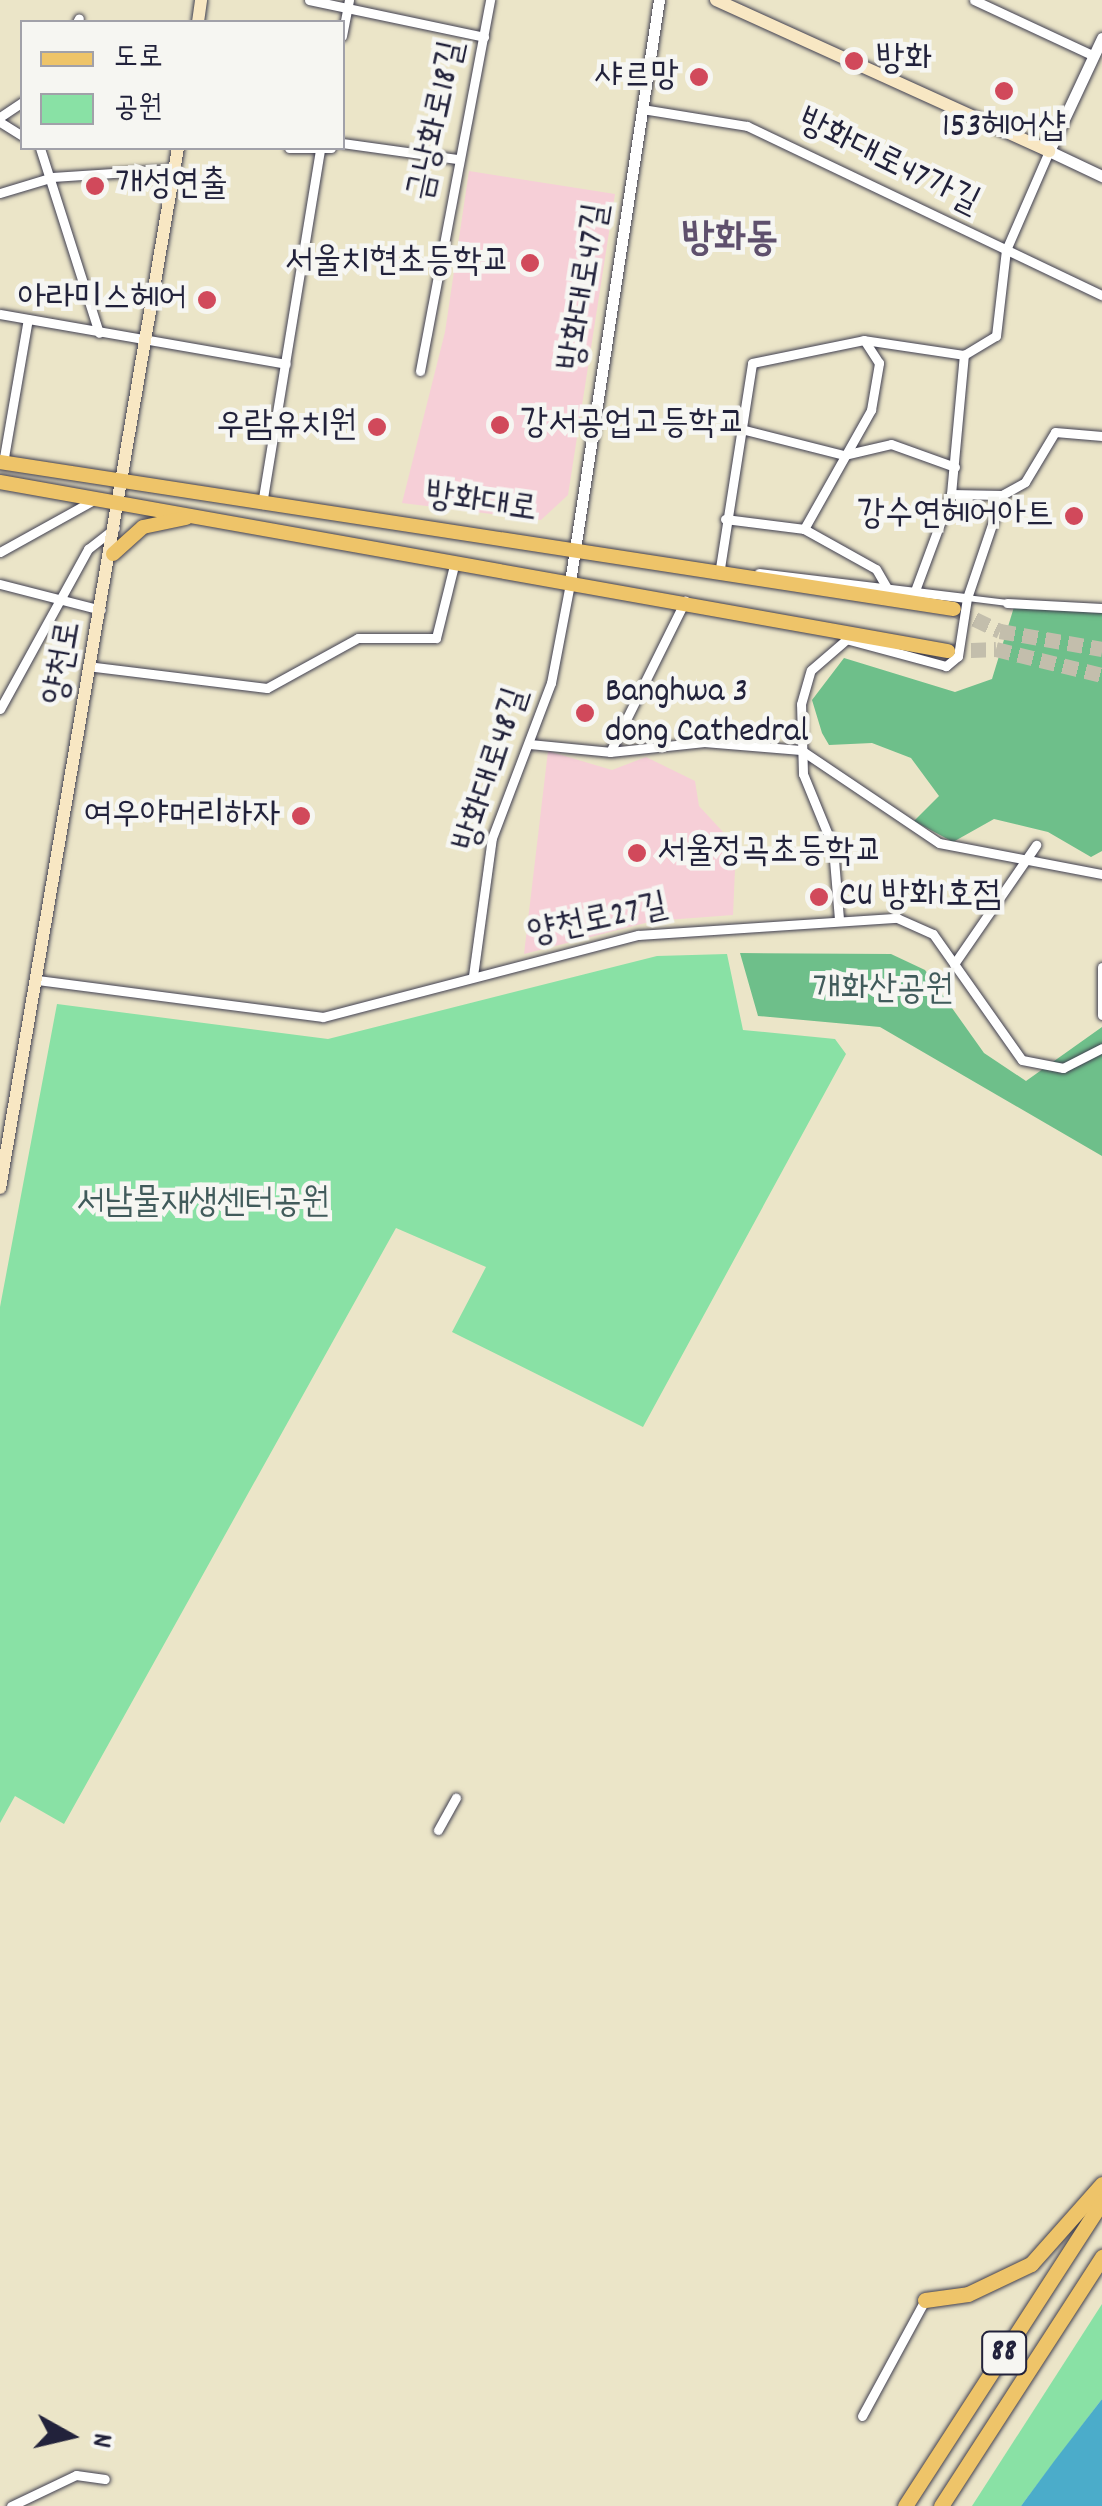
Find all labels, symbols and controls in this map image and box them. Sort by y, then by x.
legend [20,20,345,150]
street label: 금낭화로18길 [401,37,475,205]
text: 도로 [114,38,162,81]
place label: 방화 [876,40,932,82]
marker: 방화 [841,48,867,74]
place label: 샤르망 [595,56,679,98]
marker: 샤르망 [688,66,710,88]
marker: 153헤어샵 [993,80,1015,102]
text: 공원 [114,88,162,131]
street label: 방화대로47가길 [790,101,986,225]
place label: 153헤어샵 [942,107,1066,149]
place label: 개성연출 [115,165,228,207]
marker: 개성연출 [84,175,106,197]
street label: 방화대로47길 [552,200,620,374]
district label: 방화동 [682,218,778,266]
place label: 서울치현초등학교 [285,242,510,284]
marker: 서울치현초등학교 [519,252,541,274]
place label: 아라미스헤어 [18,279,187,321]
marker: 아라미스헤어 [196,289,218,311]
place label: 강서공업고등학교 [520,404,745,446]
place label: 우람유치원 [216,406,357,448]
marker: 강서공업고등학교 [489,414,511,436]
marker: 우람유치원 [366,416,388,438]
street label: 방화대로 [422,475,540,533]
place label: 강수연헤어아트 [857,495,1054,537]
marker: 강수연헤어아트 [1063,505,1085,527]
street label: 양천로 [36,618,92,708]
place label: Banghwa 3 dong Cathedral [605,672,809,754]
street label: 방화대로48길 [447,683,539,857]
marker: Banghwa 3 dong Cathedral [574,702,596,724]
place label: 여우야머리하자 [84,795,281,837]
marker: 여우야머리하자 [290,805,312,827]
place label: 서울정곡초등학교 [657,832,882,874]
marker: 서울정곡초등학교 [626,842,648,864]
place label: CU 방화1호점 [839,876,1001,918]
street label: 양천로27길 [525,886,671,956]
marker: CU 방화1호점 [808,886,830,908]
park label: 개화산공원 [813,970,953,1012]
park label: 서남물재생센터공원 [76,1183,330,1225]
road number: 88 [979,2326,1029,2380]
north arrow [20,2386,120,2486]
text: N [79,2431,120,2450]

